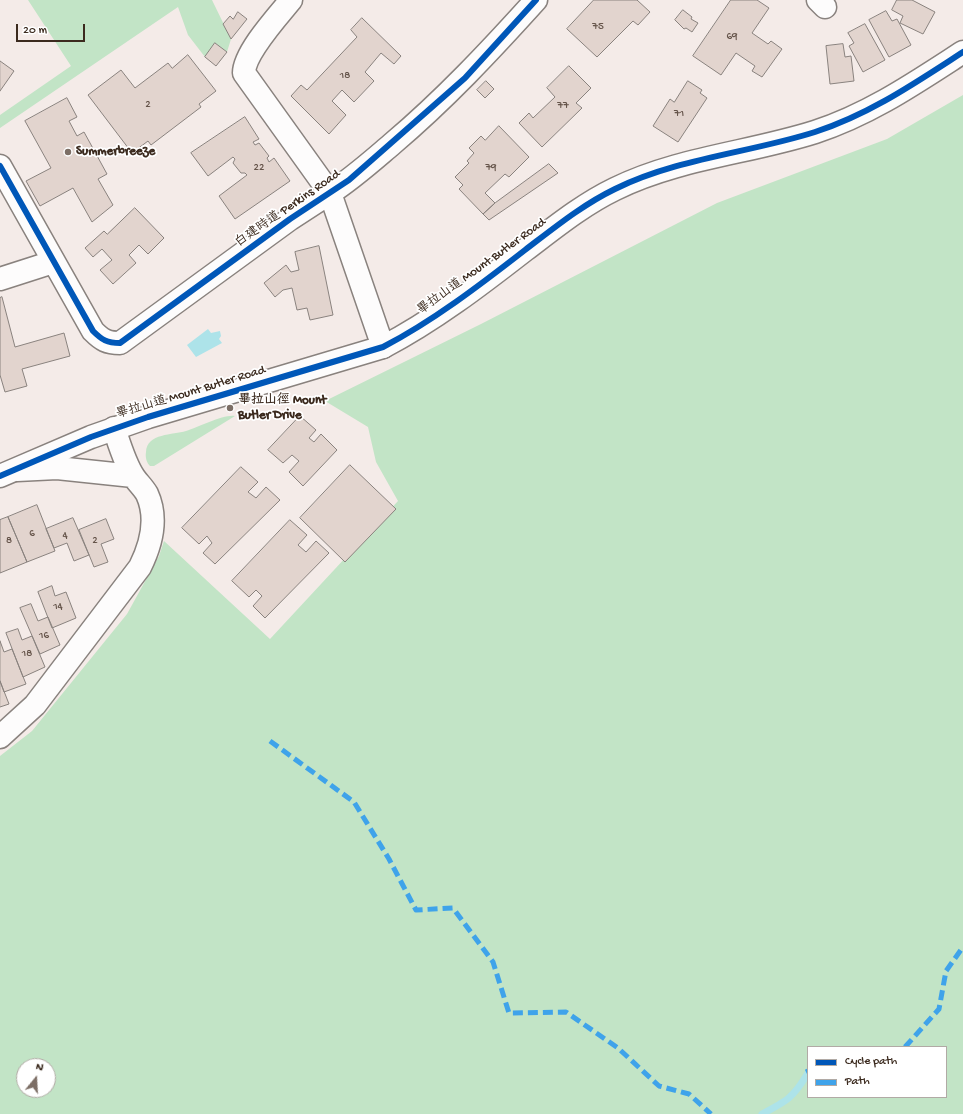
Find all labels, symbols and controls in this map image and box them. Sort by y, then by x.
scale bar [18,16,87,42]
house number: 75 [592,20,604,34]
text: 20 m [23,24,47,38]
house number: 69 [726,30,738,44]
house number: 18 [340,69,350,83]
house number: 2 [145,98,151,112]
house number: 77 [557,99,569,113]
house number: 71 [674,107,684,121]
place label: Summerbreeze [76,144,155,160]
marker: Summerbreeze [63,147,73,157]
house number: 22 [254,161,264,175]
house number: 79 [485,161,497,175]
street label: 白建時道 Perkins Road [232,167,344,251]
street label: 畢拉山道 Mount Butler Road [415,215,549,319]
street label: 畢拉山道 Mount Butler Road [115,363,267,423]
place label: 畢拉山徑 Mount Butler Drive [238,393,326,424]
marker: 畢拉山徑 Mount Butler Drive [225,403,235,413]
house number: 6 [29,527,35,541]
house number: 4 [62,529,68,543]
house number: 8 [6,534,12,548]
house number: 2 [92,534,98,548]
house number: 14 [53,600,63,614]
house number: 16 [39,629,49,643]
house number: 18 [22,647,32,661]
legend [807,1046,947,1098]
text: Cycle path [845,1055,897,1069]
north arrow [16,1058,56,1098]
text: N [34,1061,45,1074]
text: Path [845,1075,870,1089]

